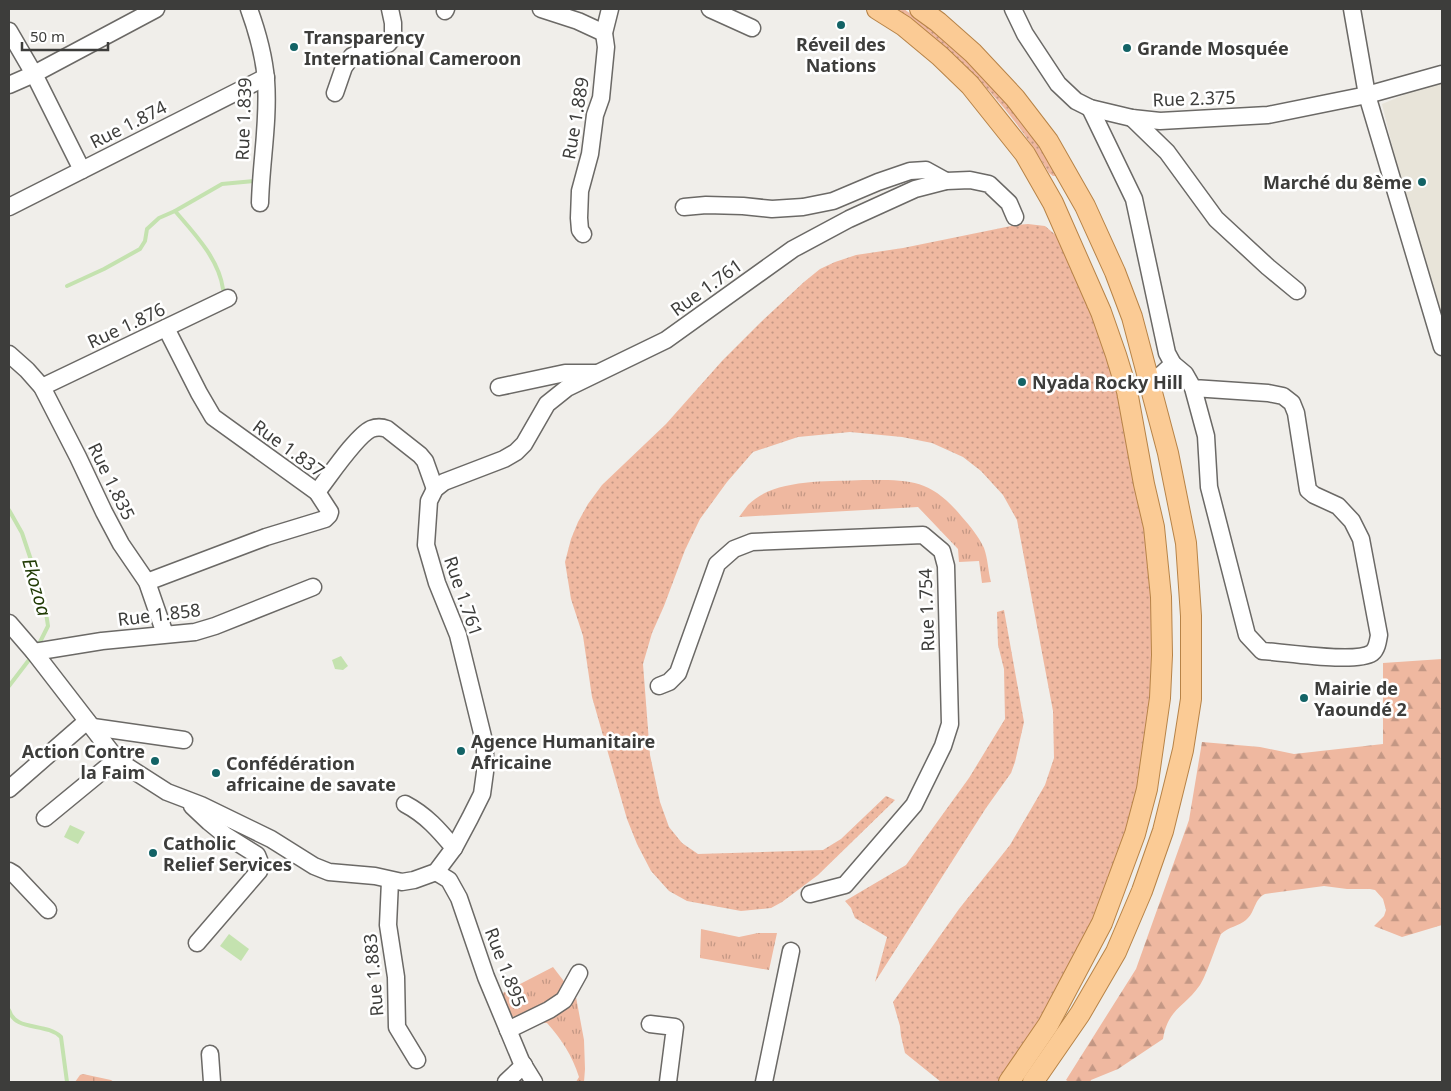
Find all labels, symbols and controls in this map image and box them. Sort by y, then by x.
marker: Réveil des Nations [835,19,847,31]
scale bar [22,20,109,52]
place label: Transparency International Cameroon [304,25,521,70]
text: 50 m [30,26,65,46]
place label: Réveil des Nations [796,32,886,77]
place label: Grande Mosquée [1137,36,1289,60]
marker: Transparency International Cameroon [288,41,300,53]
marker: Grande Mosquée [1121,42,1133,54]
street label: Rue 1.889 [556,75,594,161]
street label: Rue 1.839 [230,77,256,161]
street label: Rue 2.375 [1152,85,1236,111]
street label: Rue 1.874 [85,94,171,154]
place label: Marché du 8ème [1263,170,1412,194]
marker: Marché du 8ème [1416,176,1428,188]
street label: Rue 1.761 [665,253,747,321]
street label: Rue 1.876 [83,297,169,353]
place label: Nyada Rocky Hill [1032,370,1183,394]
marker: Nyada Rocky Hill [1016,376,1028,388]
street label: Rue 1.837 [248,414,330,482]
street label: Rue 1.835 [83,438,141,524]
street label: Rue 1.761 [439,553,489,639]
water label: Ekozoa [16,555,58,619]
street label: Rue 1.754 [913,568,939,652]
street label: Rue 1.858 [116,597,202,631]
place label: Mairie de Yaoundé 2 [1314,676,1407,721]
marker: Mairie de Yaoundé 2 [1298,692,1310,704]
place label: Agence Humanitaire Africaine [471,729,655,774]
place label: Action Contre la Faim [22,739,145,784]
marker: Agence Humanitaire Africaine [455,745,467,757]
place label: Confédération africaine de savate [226,751,396,796]
marker: Action Contre la Faim [149,755,161,767]
marker: Confédération africaine de savate [210,767,222,779]
place label: Catholic Relief Services [163,831,292,876]
marker: Catholic Relief Services [147,847,159,859]
street label: Rue 1.895 [480,924,532,1010]
street label: Rue 1.883 [357,933,389,1017]

